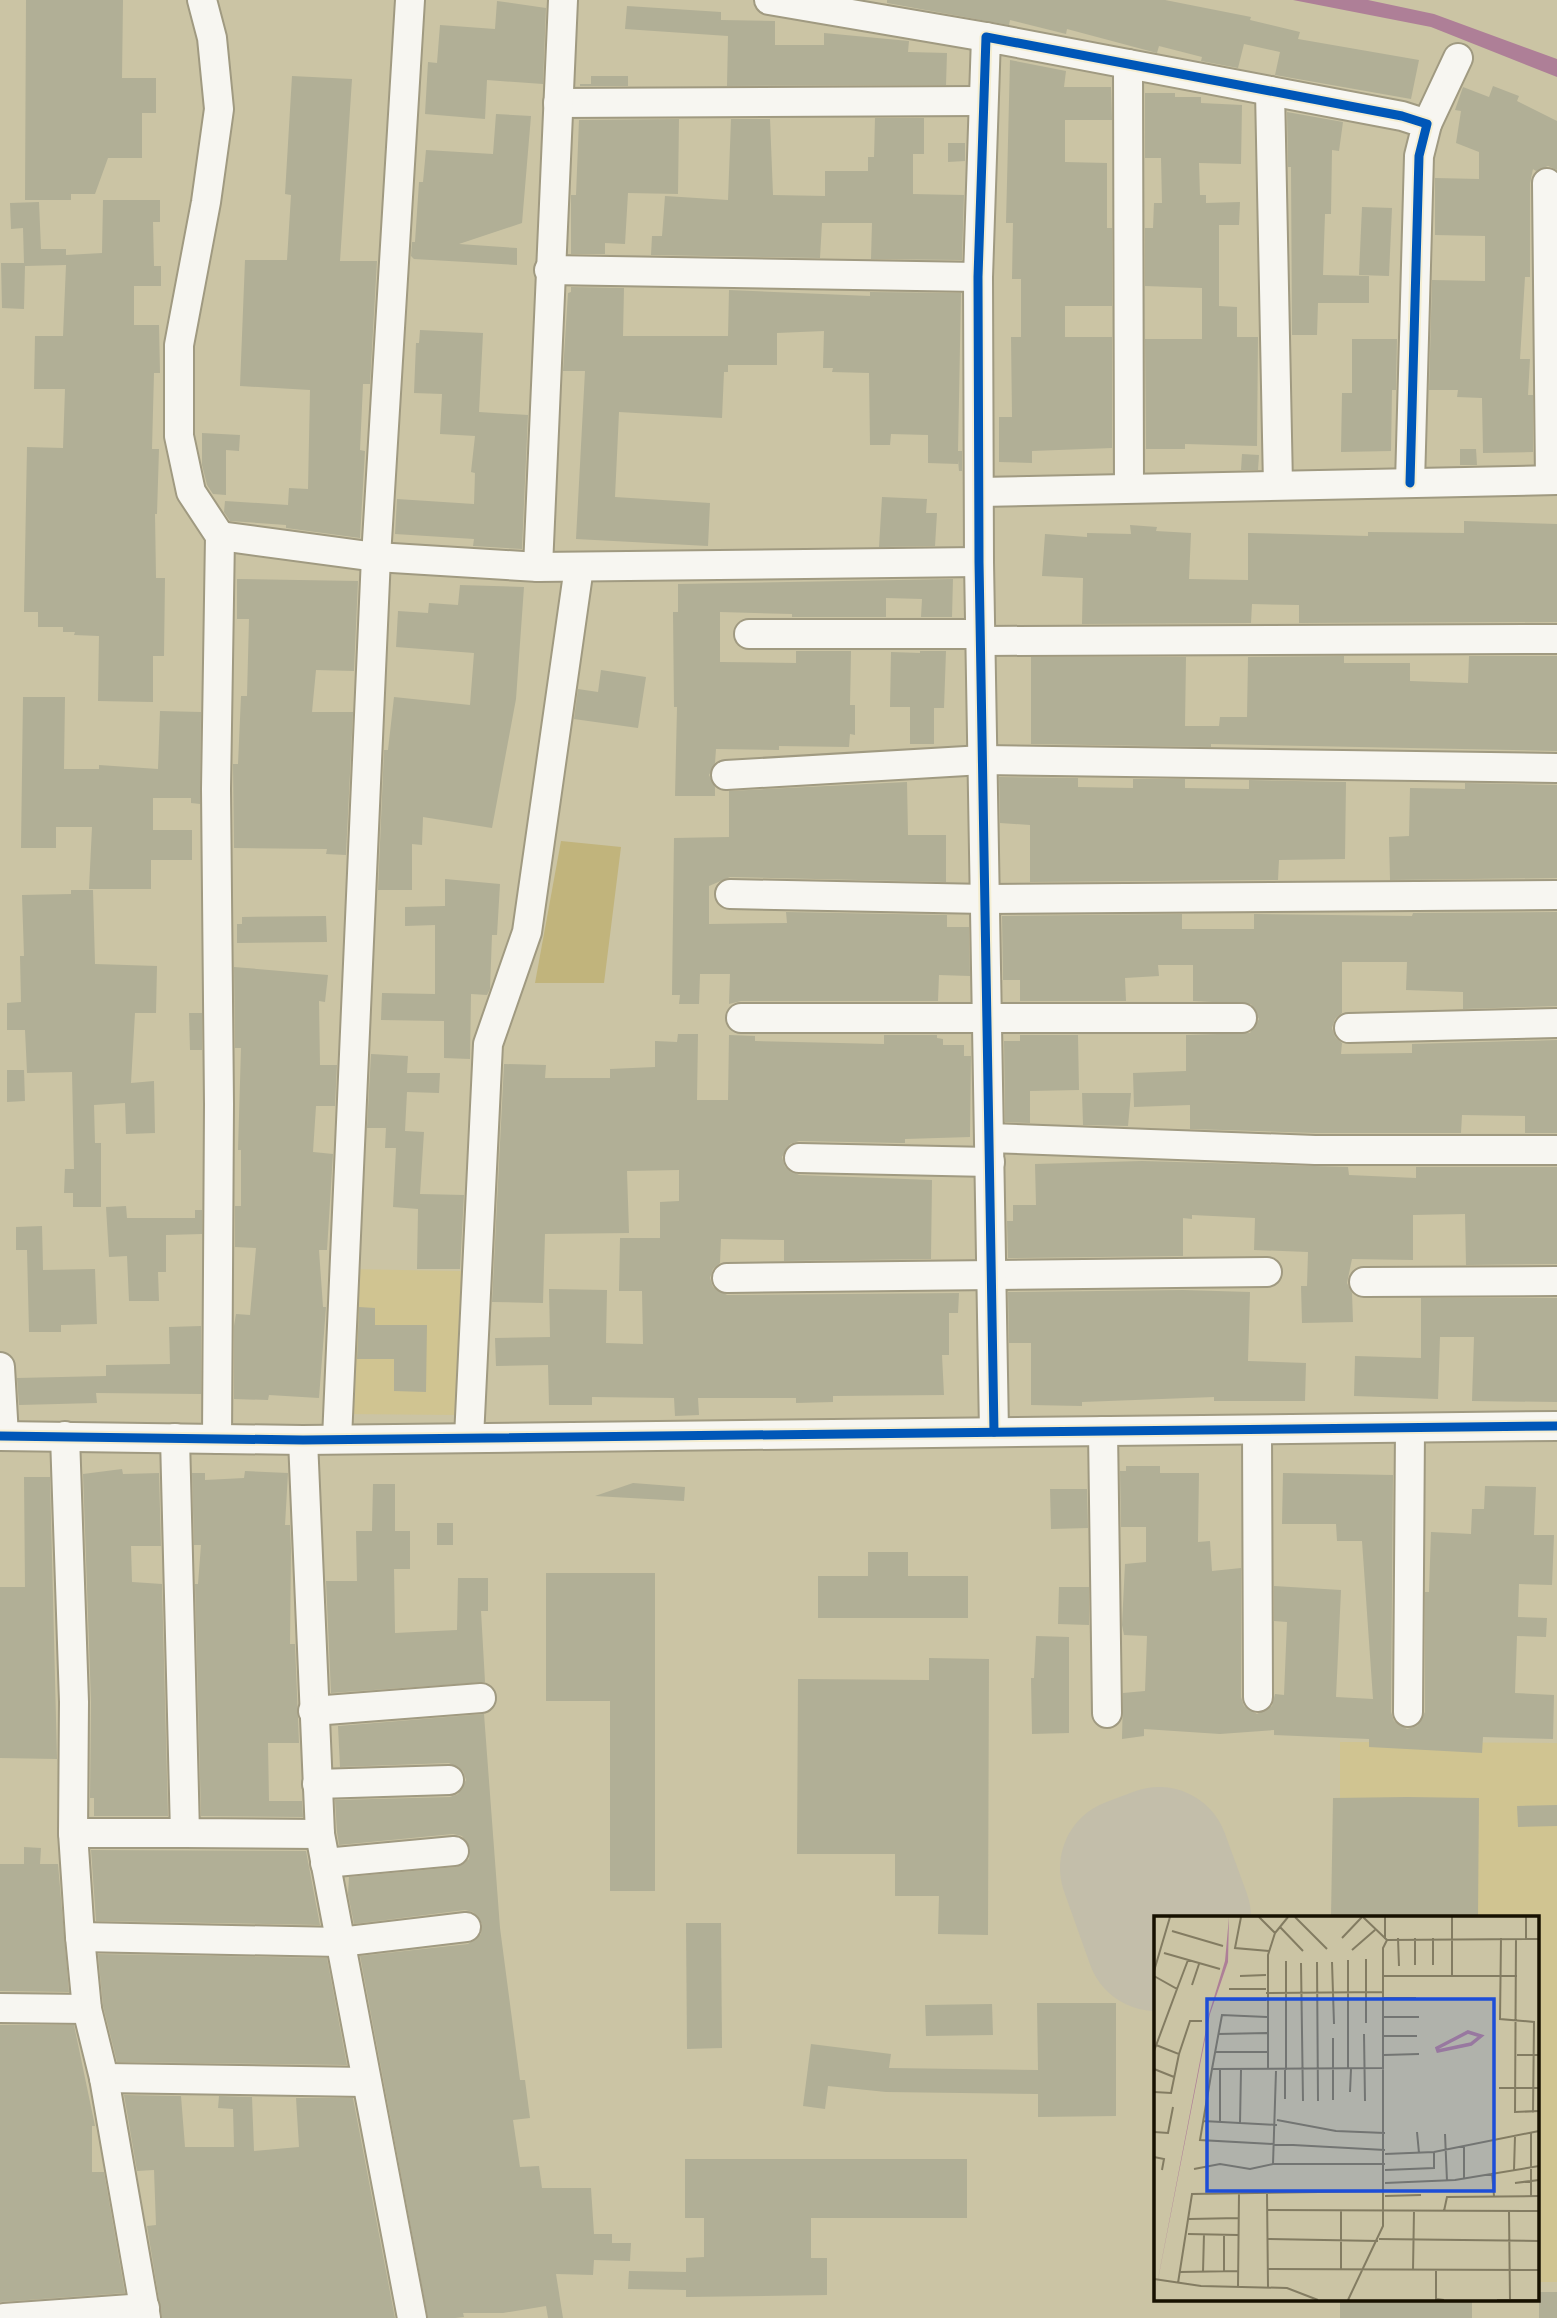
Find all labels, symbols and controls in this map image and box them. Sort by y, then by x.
inset map [1154,1916,1540,2300]

